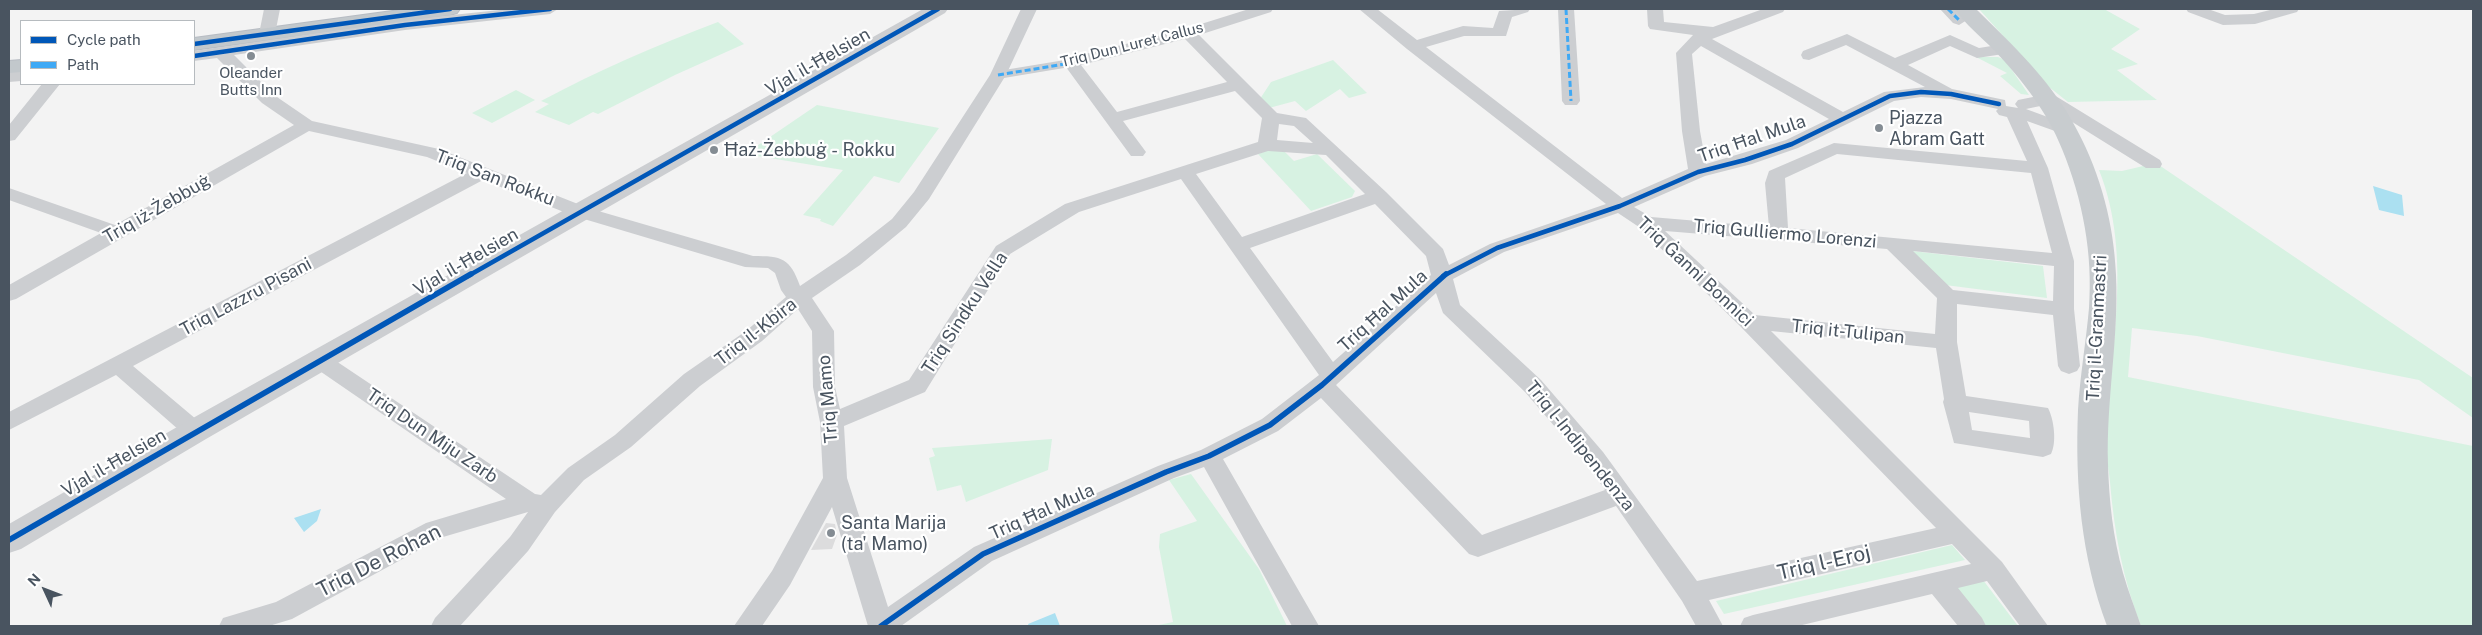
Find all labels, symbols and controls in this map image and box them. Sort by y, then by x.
street label: Triq Dun Luret Callus [1059,19,1205,71]
legend [20,20,195,85]
street label: Vjal il-Ħelsien [762,23,874,101]
text: Cycle path [67,31,141,48]
marker: Oleander Butts Inn [245,50,257,62]
text: Path [67,56,99,73]
place label: Oleander Butts Inn [219,64,283,99]
place label: Pjazza Abram Gatt [1889,107,1985,150]
street label: Triq Ħal Mula [1695,110,1809,168]
marker: Pjazza Abram Gatt [1873,122,1885,134]
place label: Ħaż-Żebbuġ - Rokku [724,139,895,161]
marker: Ħaż-Żebbuġ - Rokku [708,144,720,156]
street label: Triq San Rokku [432,145,558,211]
street label: Triq iż-Żebbuġ [100,170,214,248]
street label: Triq Ġanni Bonnici [1632,213,1758,331]
street label: Triq Gulliermo Lorenzi [1693,215,1877,253]
street label: Vjal il-Ħelsien [410,223,522,301]
street label: Triq Sindku Vella [917,248,1013,378]
street label: Triq Lazzru Pisani [177,253,315,341]
street label: Triq il-Granmastri [2082,254,2112,402]
street label: Triq Ħal Mula [1334,265,1432,357]
street label: Triq il-Kbira [711,293,801,371]
street label: Triq it-Tulipan [1791,315,1905,349]
street label: Triq Mamo [813,354,843,444]
street label: Triq l-Indipendenza [1521,377,1639,515]
street label: Triq Dun Miju Zarb [362,384,502,488]
street label: Vjal il-Ħelsien [58,424,170,502]
street label: Triq Ħal Mula [986,479,1098,545]
place label: Santa Marija (ta' Mamo) [841,512,946,554]
street label: Triq De Rohan [313,519,445,603]
marker: Santa Marija (ta' Mamo) [825,527,837,539]
street label: Triq l-Eroj [1775,540,1873,586]
north arrow [20,565,70,615]
text: N [24,570,44,589]

